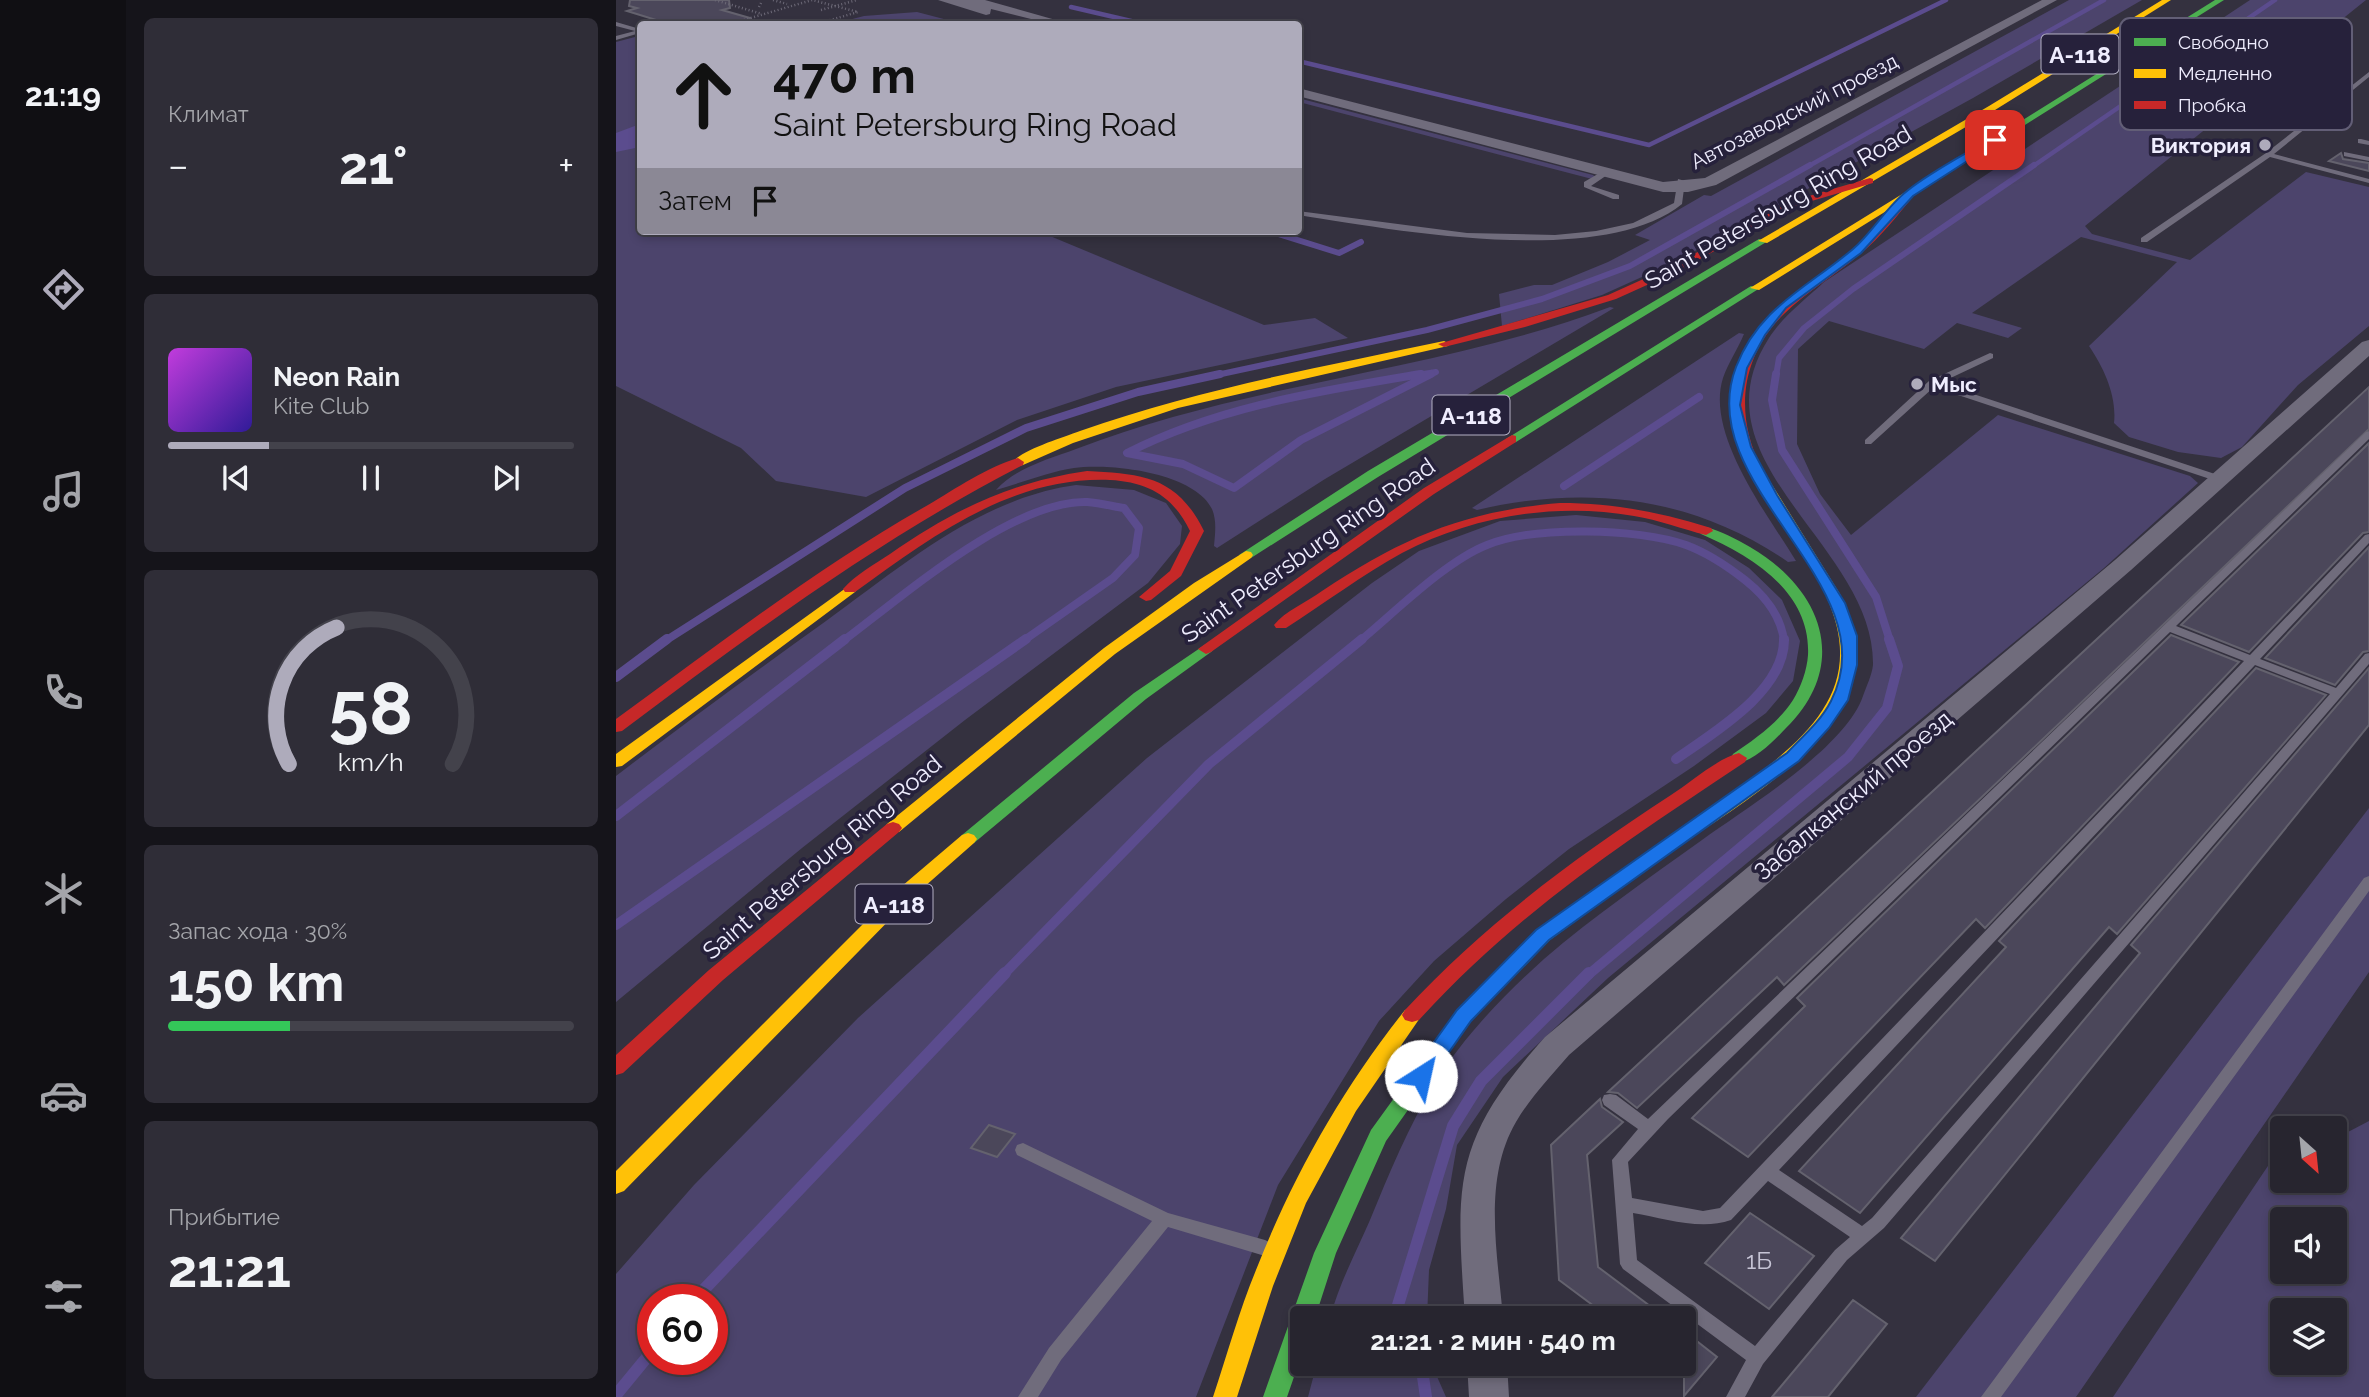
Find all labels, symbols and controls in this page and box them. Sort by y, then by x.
legend [2120,18,2352,130]
text: Свободно [2178,31,2269,53]
road number: А-118 [2042,34,2118,74]
text: 470 m [773,47,916,104]
street label: Автозаводский проезд [1686,48,1902,174]
icon: ahead [658,49,749,140]
text: Медленно [2178,62,2272,84]
text: 21:19 [25,76,101,113]
text: Пробка [2178,94,2246,116]
text: Климат [168,100,249,127]
text: Saint Petersburg Ring Road [773,106,1177,143]
pin [1965,110,2025,170]
street label: Saint Petersburg Ring Road [1640,119,1916,295]
icon: arrive [1976,121,2014,159]
place label: Виктория [2151,133,2251,158]
text: 21° [339,135,408,196]
marker: Виктория [2257,137,2273,153]
text: − [168,143,188,188]
text: + [558,143,574,188]
icon: arrive [746,182,784,220]
text: Затем [658,186,732,216]
icon: directions [39,265,88,314]
text: Neon Rain [273,362,400,392]
place label: Мыс [1931,372,1977,397]
marker: Мыс [1909,376,1925,392]
text: Kite Club [273,392,370,419]
road number: А-118 [1432,396,1510,434]
street label: Saint Petersburg Ring Road [1176,451,1440,649]
icon: previous [217,459,255,497]
icon: pause [352,459,390,497]
icon: next [487,459,525,497]
icon: music [39,467,88,516]
text: 58 [329,667,413,752]
icon: phone [39,668,88,717]
street label: Забалканский проезд [1748,704,1958,886]
text: km/h [338,747,404,777]
street label: Saint Petersburg Ring Road [697,749,947,965]
icon: climate [39,869,88,918]
road number: А-118 [856,884,932,923]
text: Запас хода · 30% [168,917,347,944]
text: 150 km [168,952,344,1013]
position arrow [1384,1039,1458,1113]
icon: car [39,1071,88,1120]
north arrow [2270,1116,2347,1194]
map controls [2270,1116,2347,1375]
text: Прибытие [168,1203,280,1230]
button: sound [2270,1207,2347,1284]
text: 21:21 [168,1238,291,1299]
house number: 1Б [1746,1246,1772,1275]
icon: filters [39,1272,88,1321]
speed limit sign: 60 [637,1284,728,1375]
button: layers [2270,1298,2347,1375]
text: 21:21 · 2 мин · 540 m [1370,1326,1616,1356]

